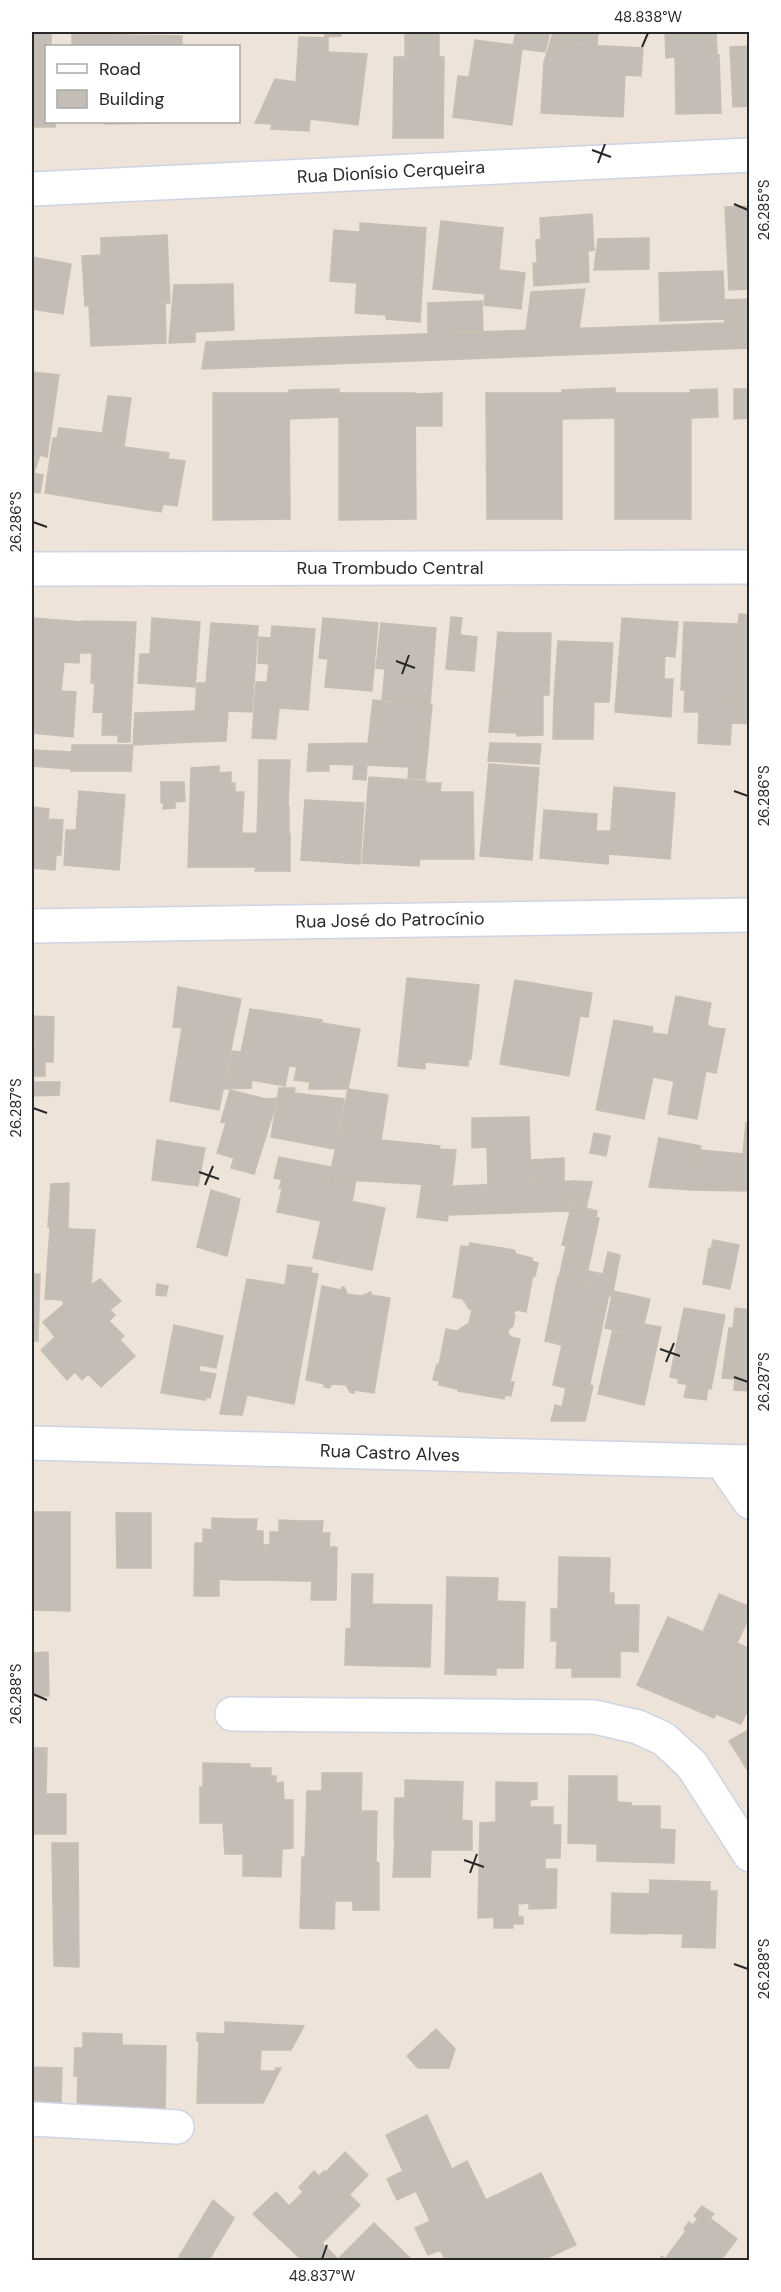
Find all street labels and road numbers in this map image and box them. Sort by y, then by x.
street label: Rua Dionísio Cerqueira [296,155,486,189]
street label: Rua Trombudo Central [296,556,484,580]
street label: Rua José do Patrocínio [295,906,485,934]
street label: Rua Castro Alves [320,1439,460,1467]

